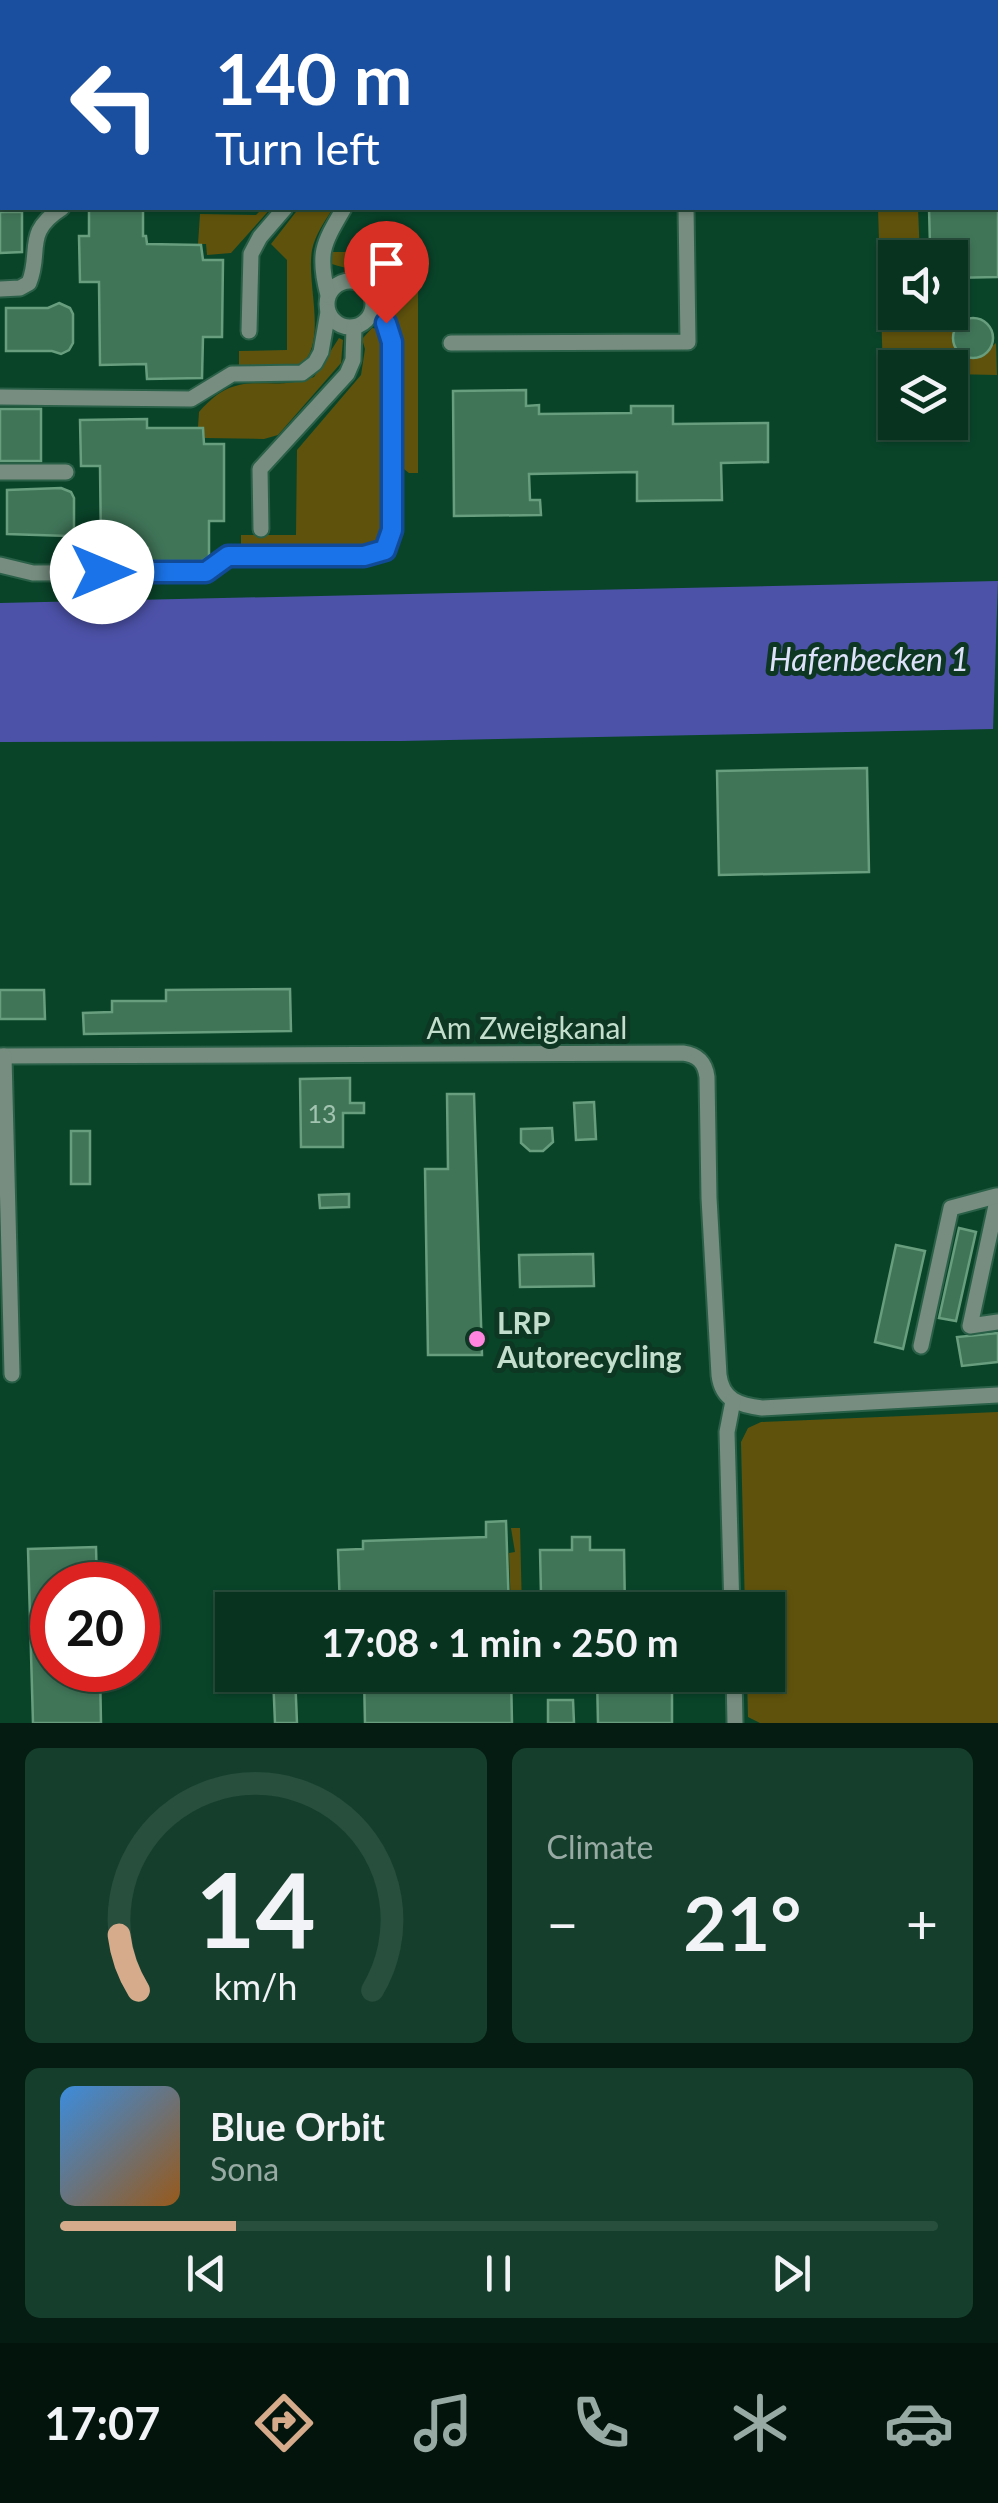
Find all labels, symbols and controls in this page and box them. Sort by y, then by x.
text: 140 m [215,36,412,120]
icon: left [50,40,180,170]
text: Turn left [215,121,380,175]
pin [344,221,429,324]
icon: arrive [359,236,414,291]
map controls [878,240,968,440]
button: sound [878,240,968,330]
button: layers [878,350,968,440]
position arrow [50,520,154,624]
water label: Hafenbecken 1 [769,639,969,678]
street label: Am Zweigkanal [427,1009,627,1045]
house number: 13 [307,1098,337,1128]
place label: LRP Autorecycling [496,1304,682,1374]
marker: LRP Autorecycling [466,1328,488,1350]
speed limit sign: 20 [30,1562,160,1692]
text: 17:08 · 1 min · 250 m [321,1619,679,1665]
text: Climate [547,1827,653,1866]
text: 14 [195,1845,316,1970]
text: 21° [683,1877,801,1967]
text: − [547,1890,578,1956]
text: + [906,1890,938,1956]
text: km/h [214,1965,298,2008]
text: Blue Orbit [210,2103,385,2149]
text: Sona [210,2149,279,2188]
icon: previous [179,2246,234,2301]
icon: pause [471,2246,526,2301]
icon: next [764,2246,819,2301]
icon: directions [249,2388,319,2458]
icon: music [408,2388,478,2458]
icon: phone [566,2388,636,2458]
icon: climate [725,2388,795,2458]
icon: car [884,2388,954,2458]
text: 17:07 [44,2396,160,2450]

